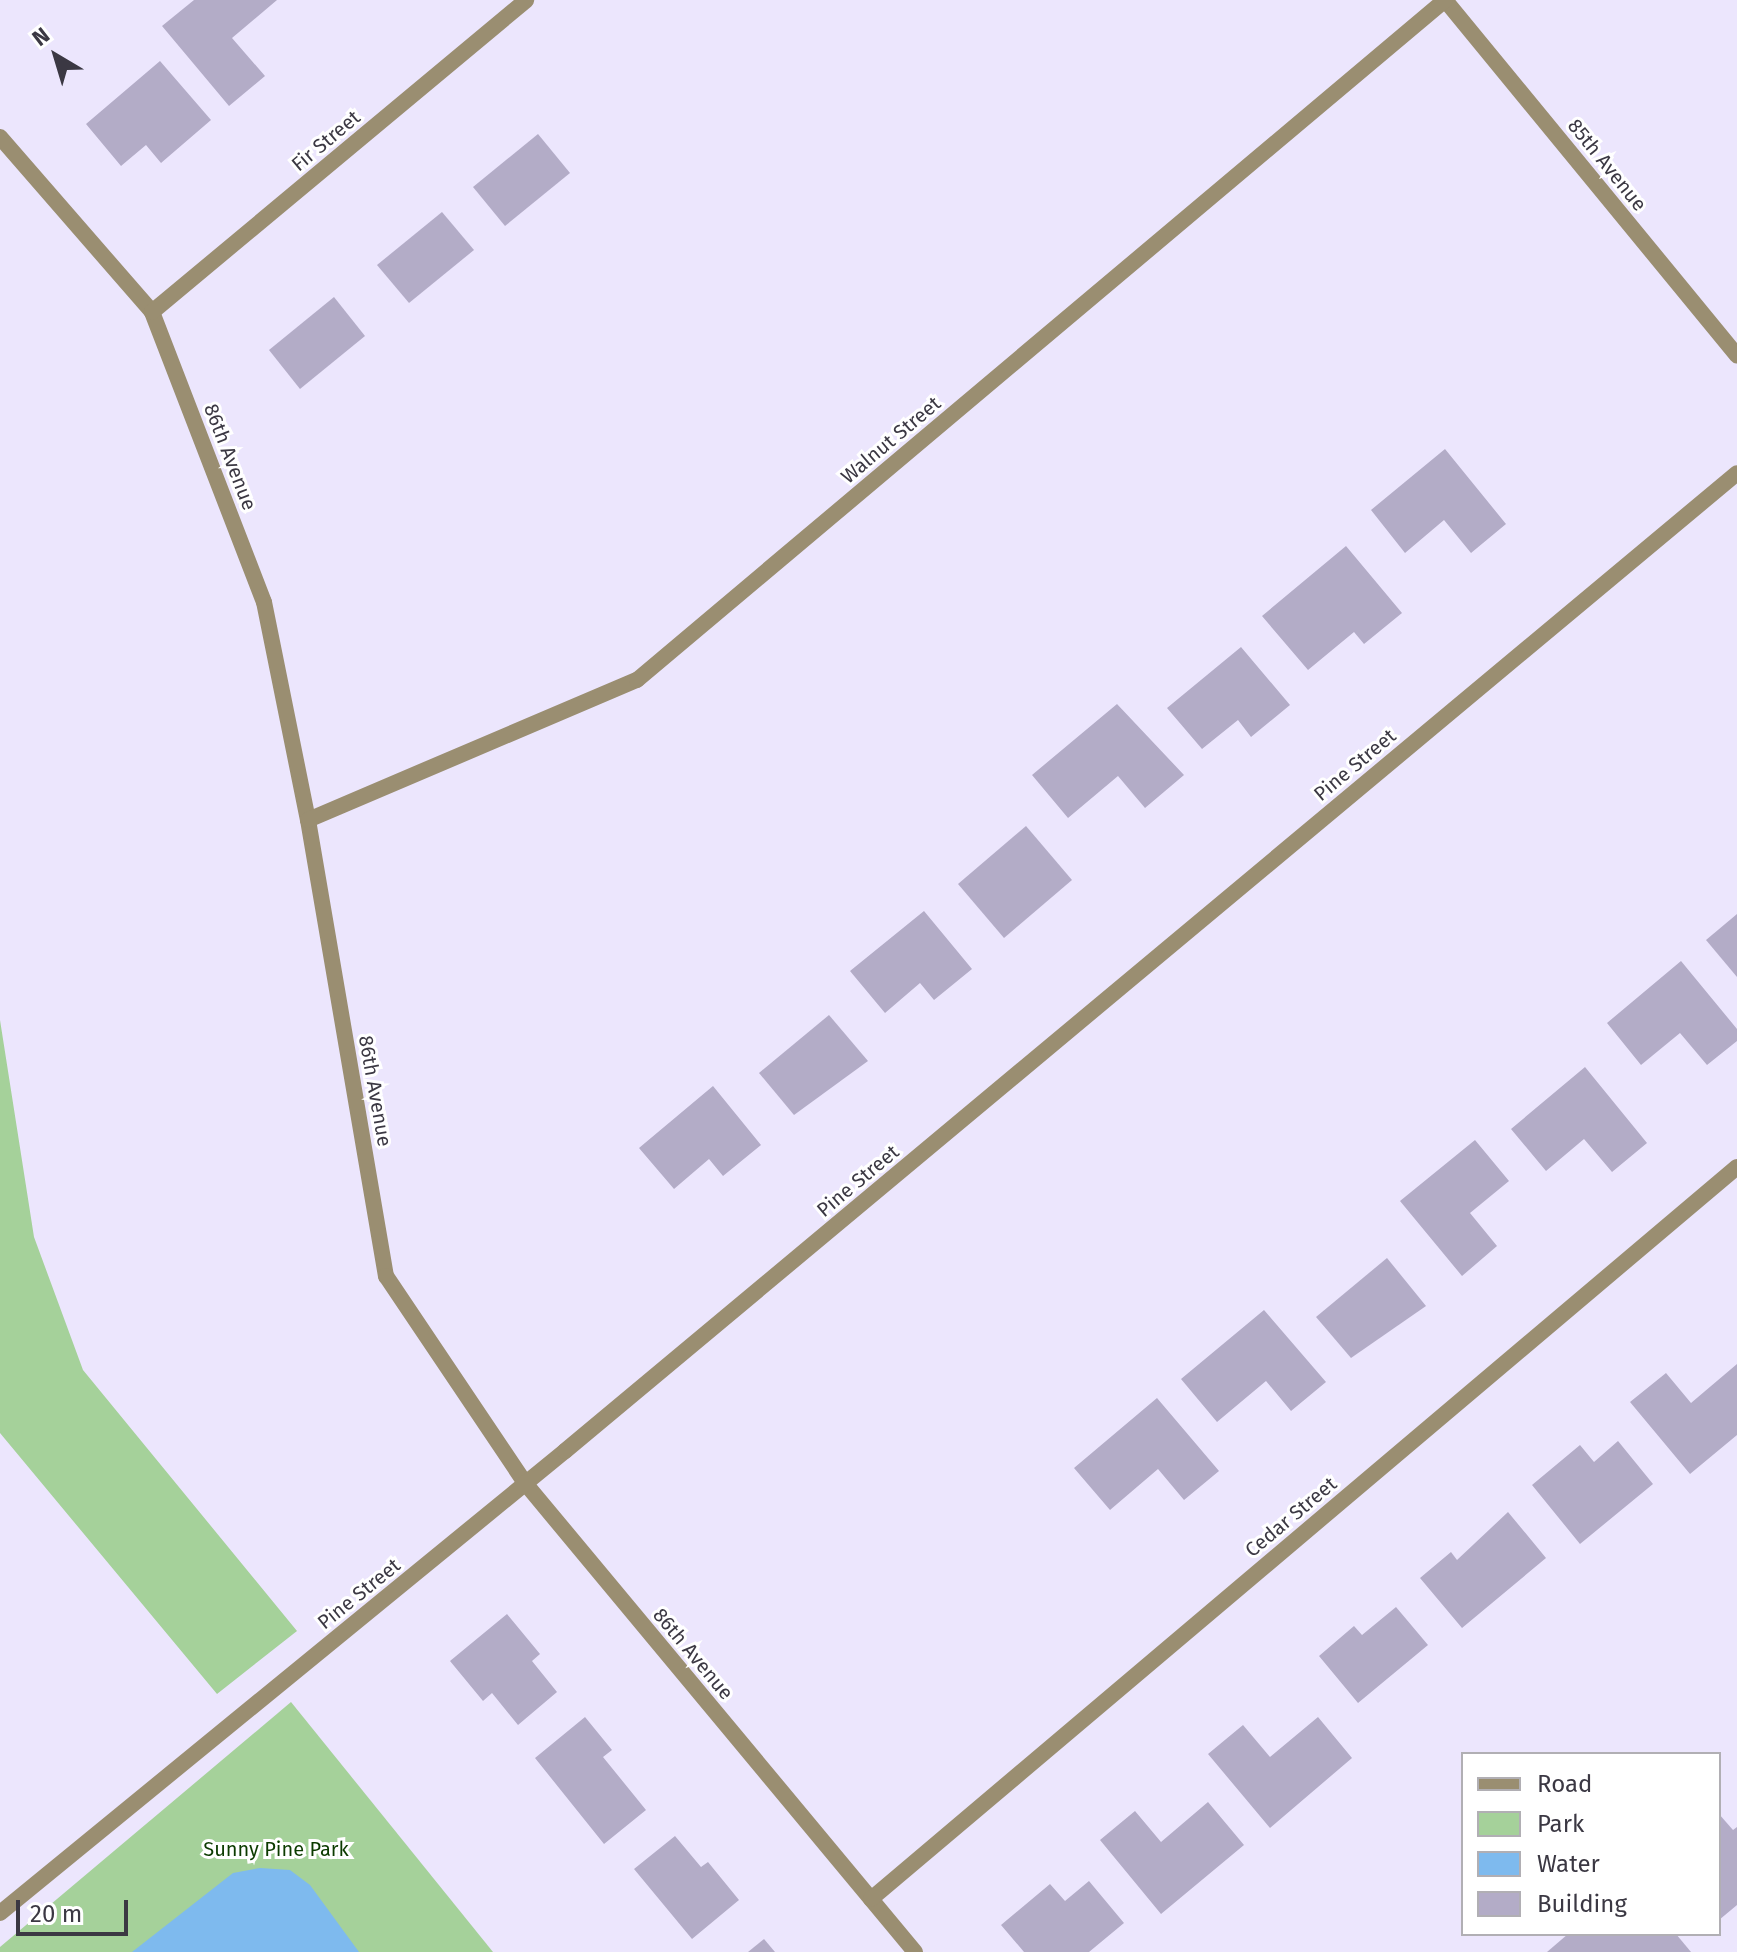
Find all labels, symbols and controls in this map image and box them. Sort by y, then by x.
north arrow [16,16,96,96]
text: N [27,22,55,52]
street label: Fir Street [287,105,365,177]
street label: 85th Avenue [1563,114,1651,216]
street label: Walnut Street [836,391,946,489]
street label: 86th Avenue [199,400,261,514]
street label: Pine Street [1309,724,1401,806]
street label: 86th Avenue [353,1034,397,1148]
street label: Pine Street [812,1140,904,1222]
street label: Cedar Street [1240,1472,1342,1562]
street label: Pine Street [313,1553,405,1635]
street label: 86th Avenue [648,1603,738,1705]
legend [1461,1752,1721,1936]
text: Road [1537,1770,1592,1798]
text: Park [1537,1810,1584,1838]
park label: Sunny Pine Park [203,1837,349,1861]
text: Water [1537,1850,1600,1878]
scale bar [20,1884,132,1934]
text: Building [1537,1890,1627,1918]
text: 20 m [30,1900,82,1928]

